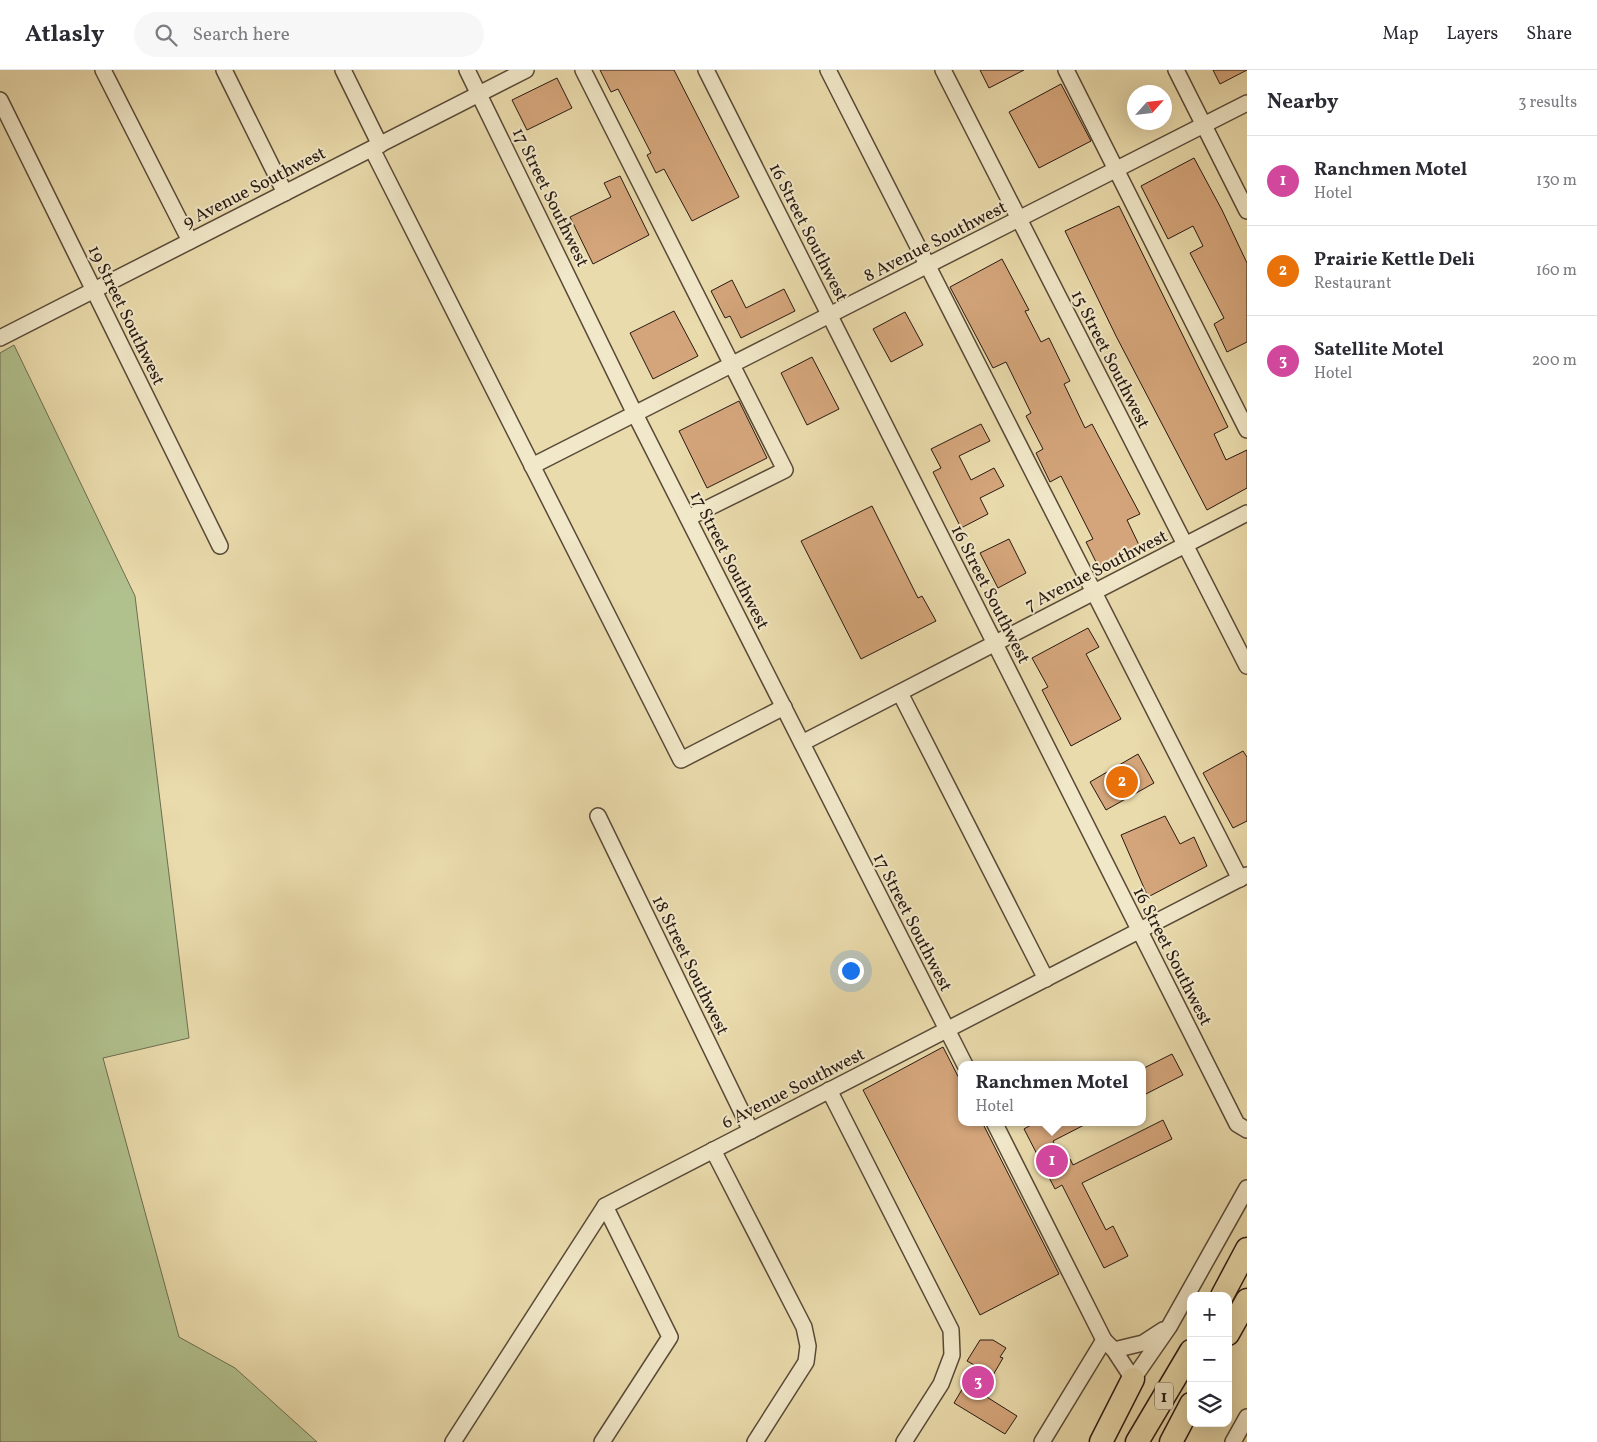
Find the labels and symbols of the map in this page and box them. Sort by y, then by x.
north arrow [1127,85,1172,130]
street label: 17 Street Southwest [505,124,594,272]
street label: 9 Avenue Southwest [179,141,331,235]
street label: 16 Street Southwest [762,159,853,306]
street label: 8 Avenue Southwest [860,195,1012,289]
street label: 19 Street Southwest [81,241,170,390]
street label: 15 Street Southwest [1064,286,1155,433]
street label: 17 Street Southwest [683,487,774,634]
street label: 16 Street Southwest [944,521,1035,668]
street label: 7 Avenue Southwest [1021,525,1172,618]
pin: 2 [1106,763,1138,801]
street label: 17 Street Southwest [866,849,957,996]
street label: 16 Street Southwest [1126,883,1217,1030]
street label: 18 Street Southwest [645,892,734,1040]
your location [838,958,864,984]
street label: 6 Avenue Southwest [718,1042,870,1136]
pin: 1 [1036,1142,1068,1180]
pin: 3 [962,1363,994,1401]
road number: 1 [1155,1382,1173,1410]

